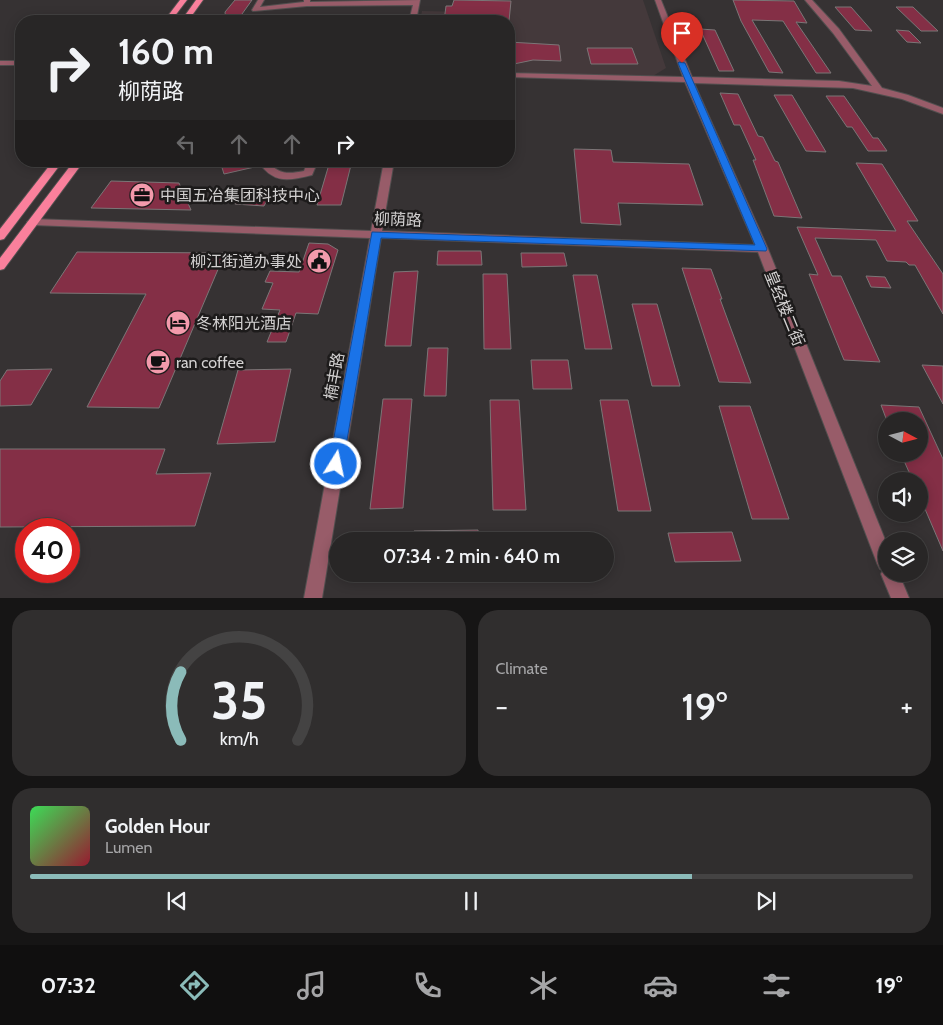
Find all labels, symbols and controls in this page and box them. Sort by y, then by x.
pin [661,12,703,63]
icon: arrive [668,19,696,47]
text: 160 m [118,30,214,73]
icon: right [35,35,100,100]
text: 柳荫路 [118,78,184,105]
icon: left [172,130,200,158]
icon: ahead [225,130,253,158]
icon: ahead [278,130,306,158]
icon: right [331,130,359,158]
office icon: 中国五冶集团科技中心 [129,182,155,208]
place label: 中国五冶集团科技中心 [160,186,320,205]
street label: 柳荫路 [374,209,422,230]
public building icon: 柳江街道办事处 [306,248,332,274]
place label: 柳江街道办事处 [190,252,302,271]
street label: 皇经楼二街 [761,268,808,349]
hotel icon: 冬林阳光酒店 [165,310,191,336]
place label: 冬林阳光酒店 [196,314,292,333]
cafe icon: ran coffee [145,349,171,375]
street label: 楠丰路 [321,351,348,401]
place label: ran coffee [176,353,244,372]
north arrow [878,412,928,462]
map controls [878,412,928,582]
position arrow [309,437,361,489]
button: sound [878,472,928,522]
speed limit sign: 40 [15,518,80,583]
button: layers [878,532,928,582]
text: 07:34 · 2 min · 640 m [383,545,560,568]
text: Climate [496,659,548,678]
text: 35 [211,669,267,732]
text: 19° [681,683,727,730]
text: − [496,689,508,723]
text: + [901,689,913,723]
text: km/h [219,728,258,749]
text: Golden Hour [105,815,210,838]
text: Lumen [105,838,152,857]
icon: previous [163,887,191,915]
icon: pause [457,887,485,915]
icon: next [752,887,780,915]
icon: directions [177,968,212,1003]
icon: music [294,968,329,1003]
icon: phone [410,968,445,1003]
icon: climate [526,968,561,1003]
icon: car [643,968,678,1003]
icon: filters [759,968,794,1003]
text: 07:32 [41,972,96,999]
text: 19° [875,972,902,999]

